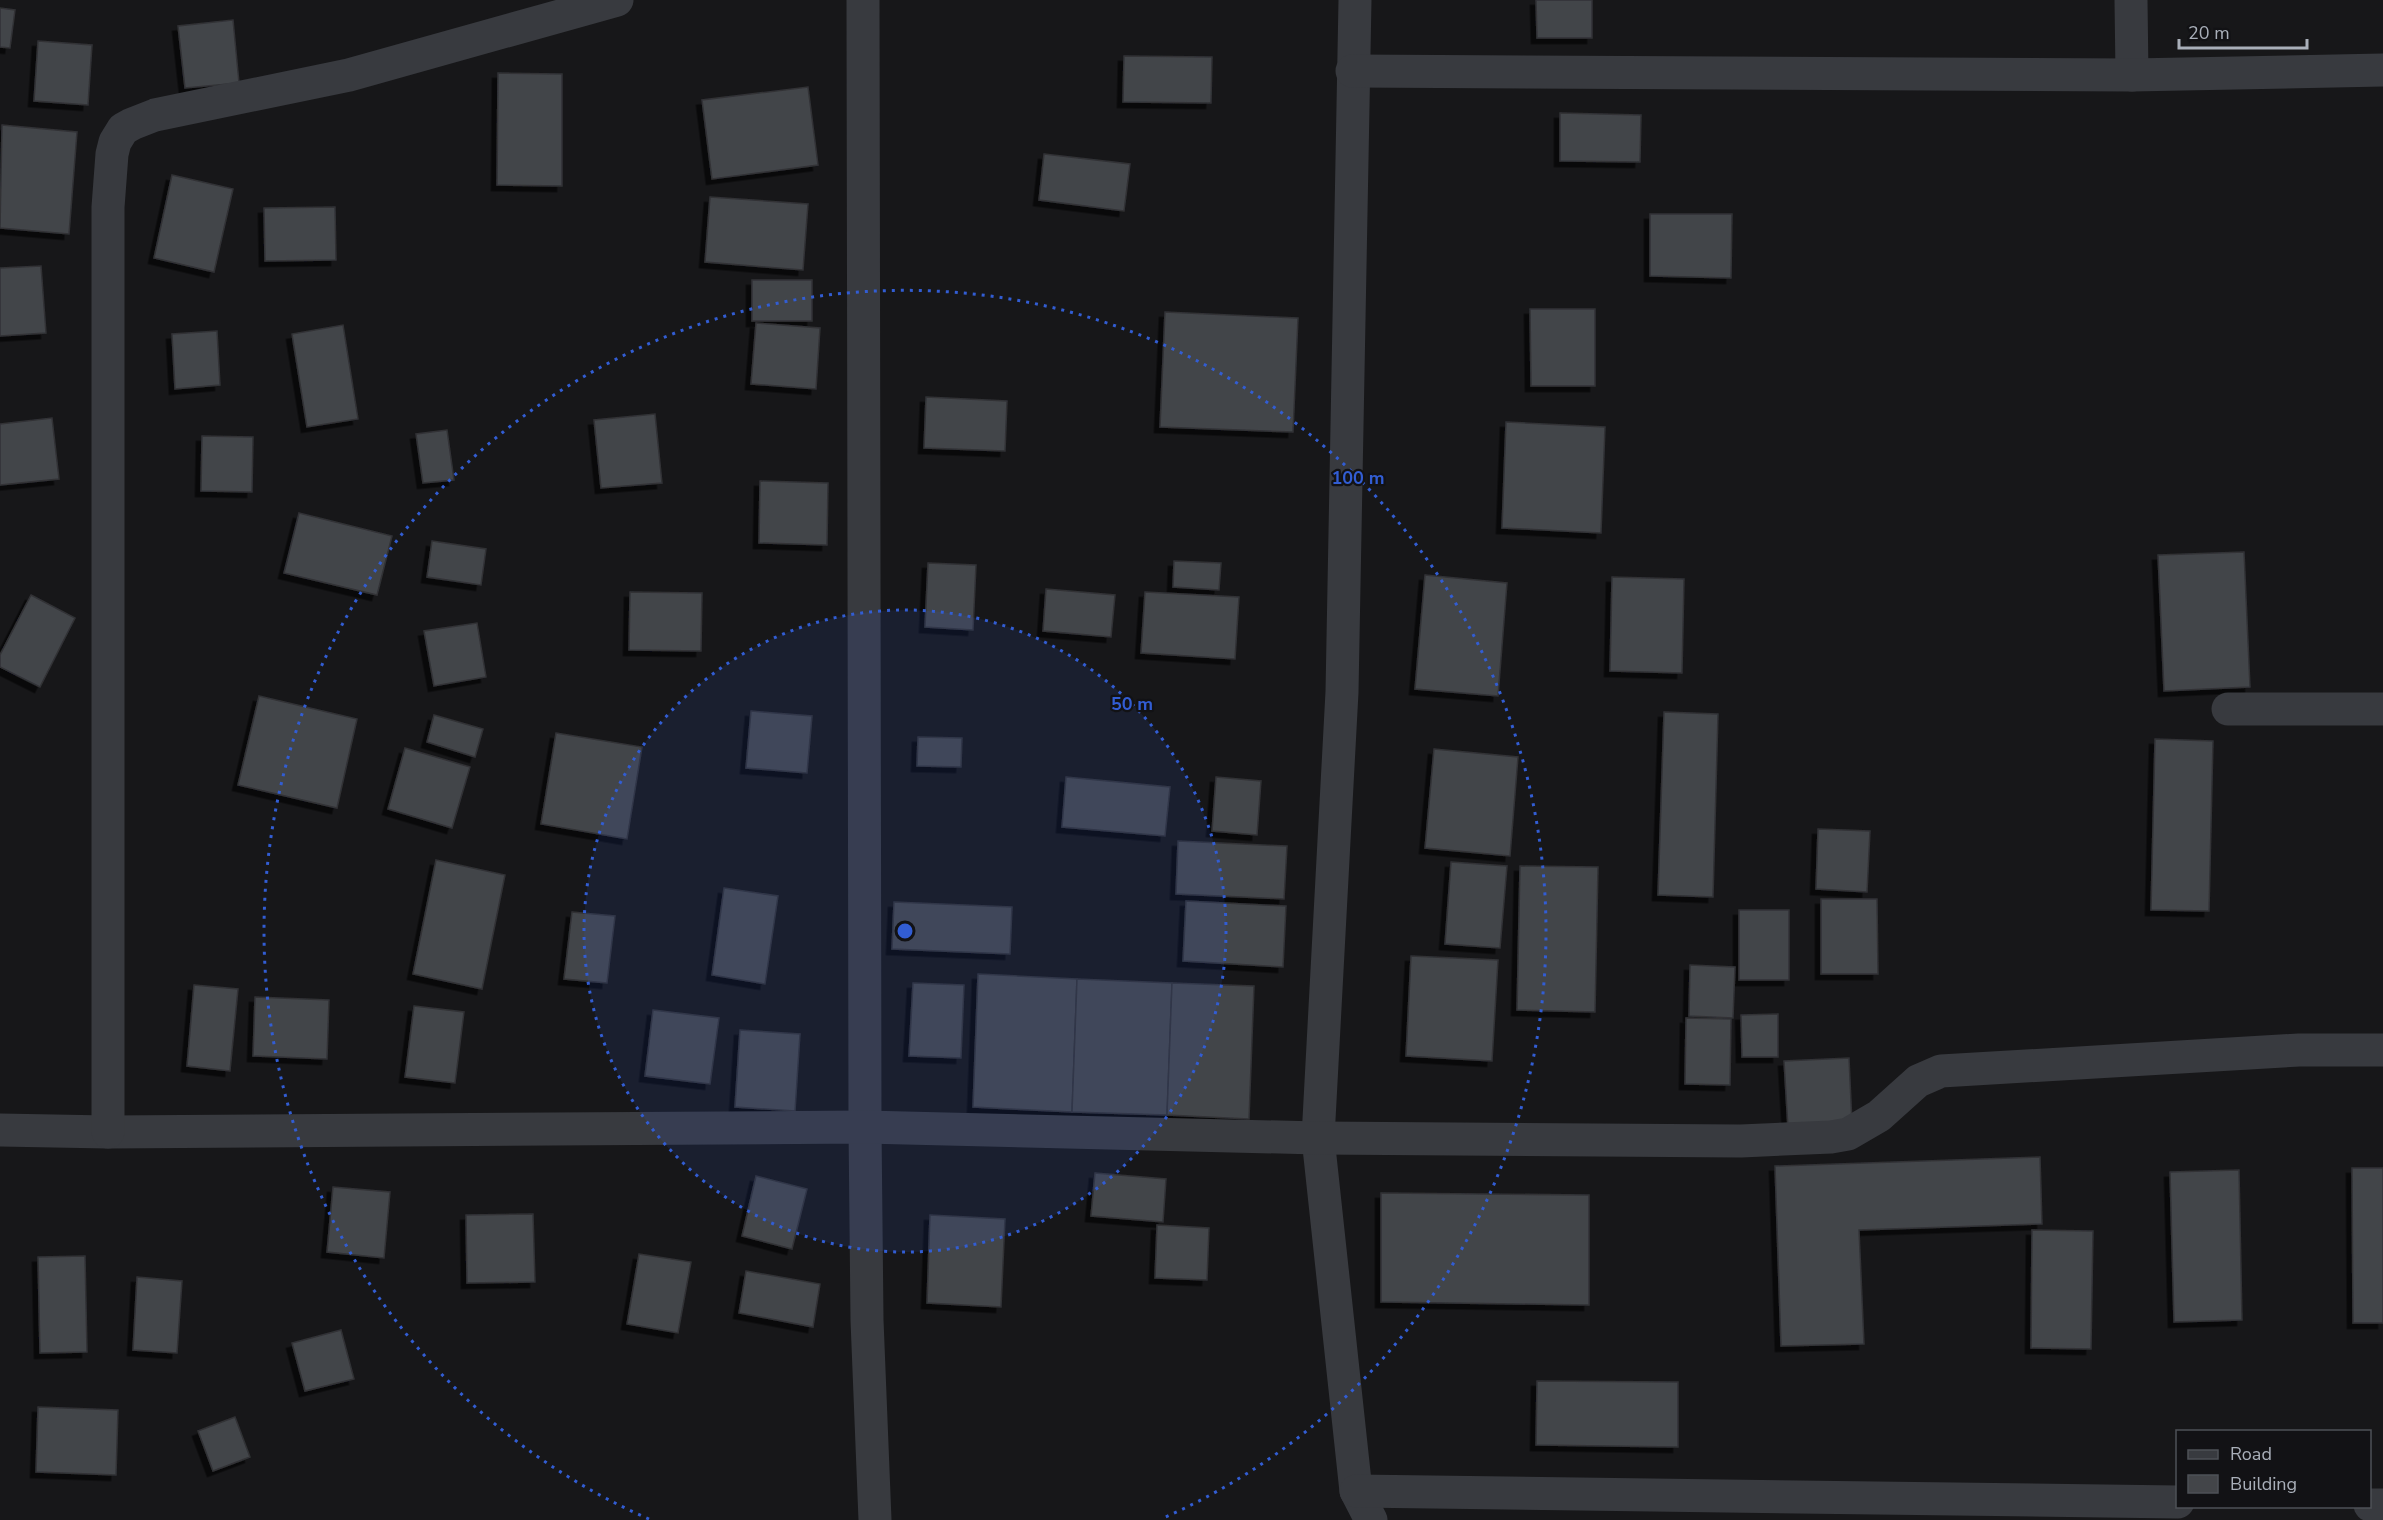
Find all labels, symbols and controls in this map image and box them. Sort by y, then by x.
scale bar [2179,12,2306,50]
text: 20 m [2188,21,2230,45]
text: 100 m [1331,466,1385,490]
text: 50 m [1111,692,1153,716]
centre of rings [895,921,915,941]
legend [2176,1430,2371,1508]
text: Road [2230,1442,2272,1466]
text: Building [2230,1472,2297,1496]

